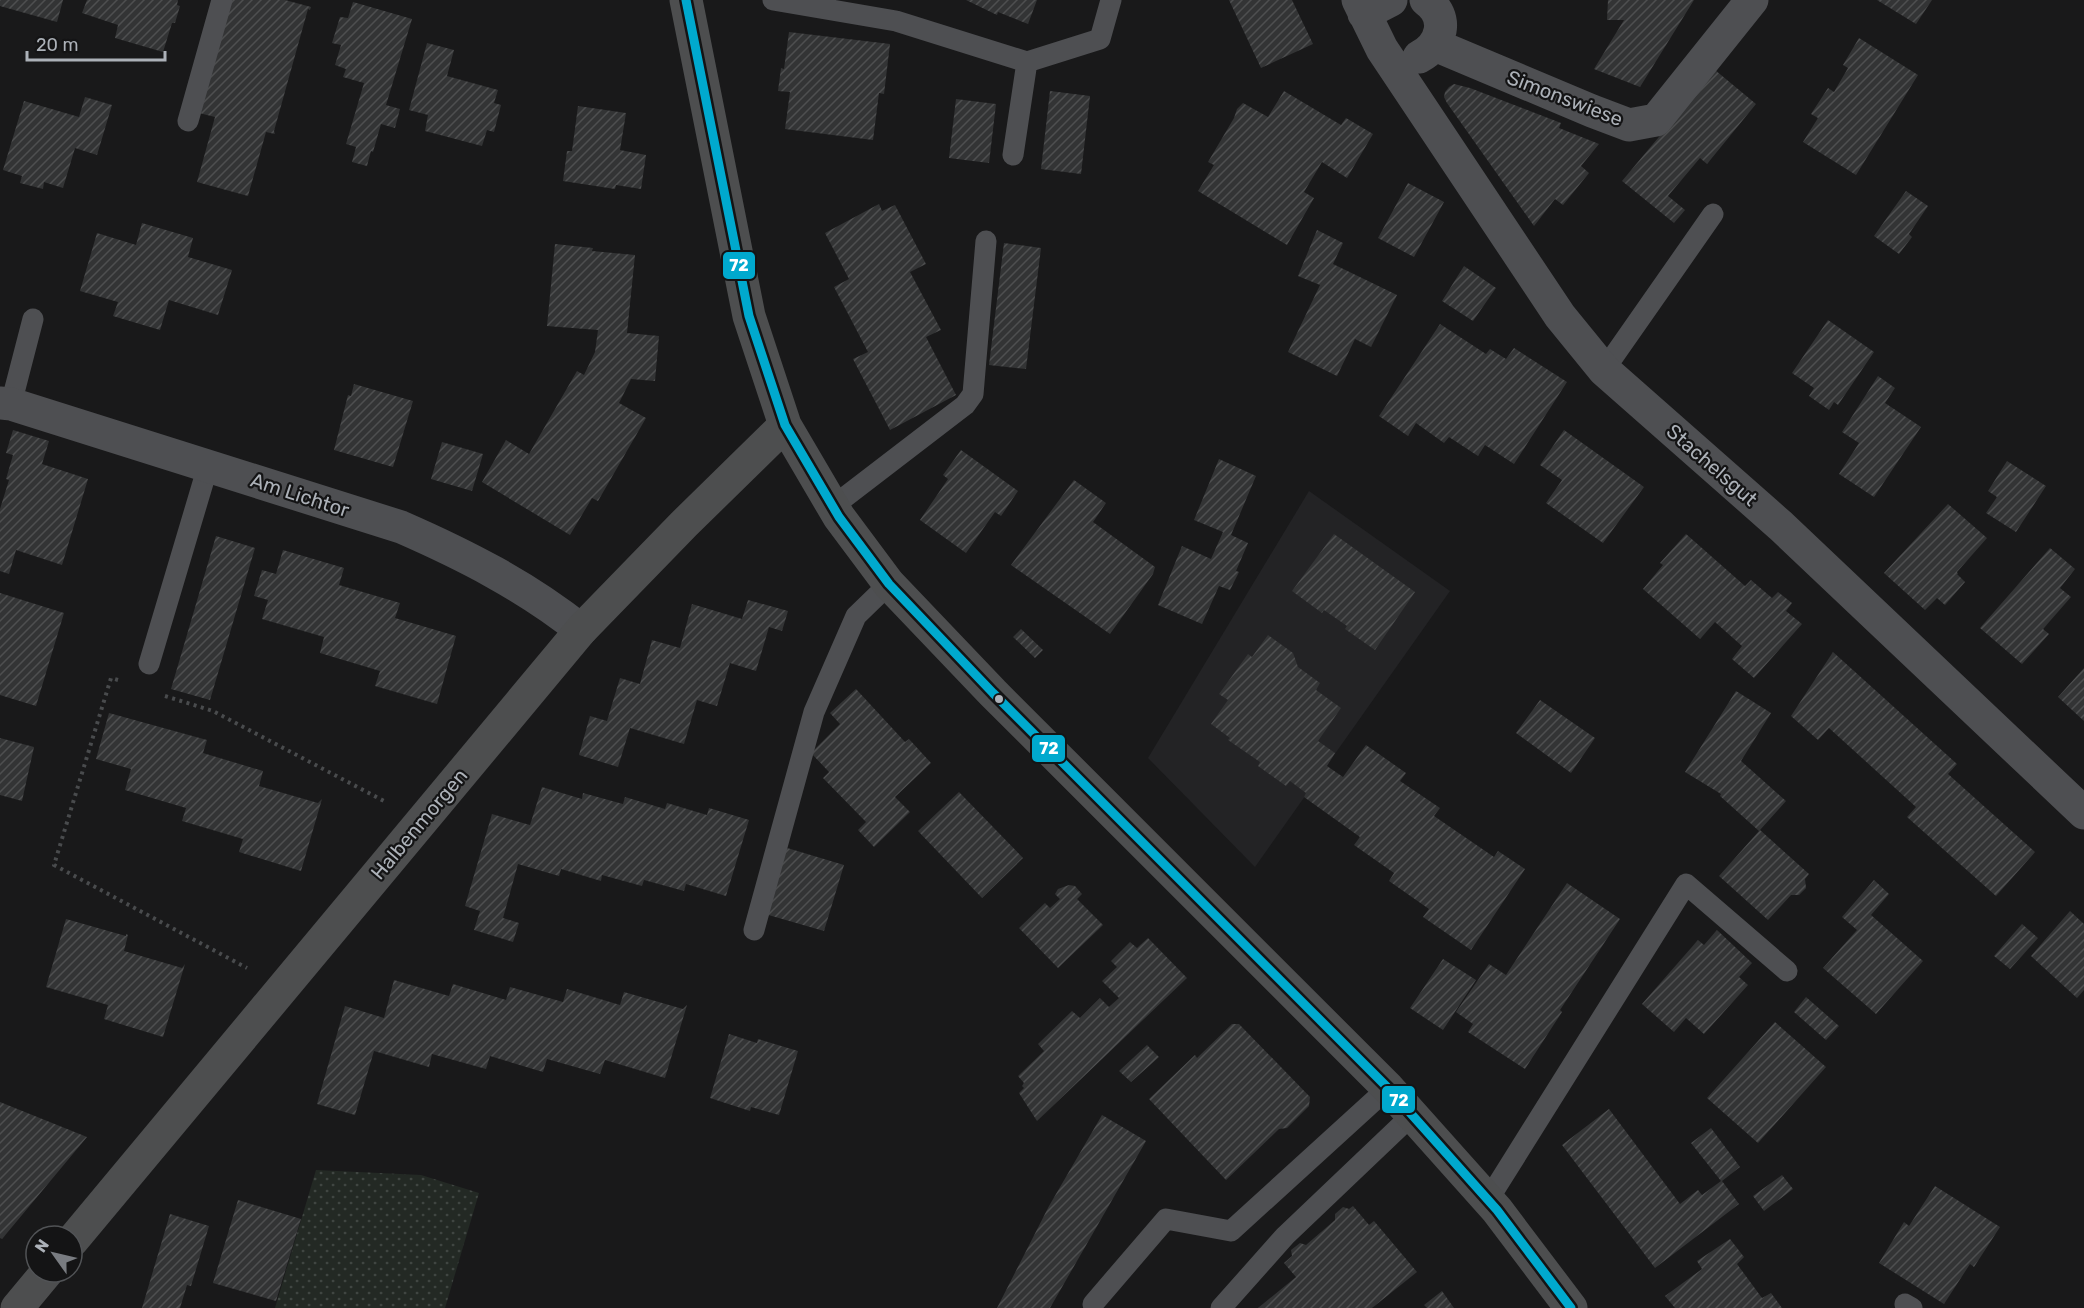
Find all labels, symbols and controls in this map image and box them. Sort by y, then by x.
scale bar [27,24,165,62]
text: 20 m [36,34,78,56]
street label: Simonswiese [1504,65,1626,131]
line badge: 72 [722,251,756,280]
text: 72 [729,256,749,275]
street label: Stachelsgut [1662,419,1762,511]
street label: Am Lichtor [248,468,353,522]
unlabelled marker [993,693,1005,705]
line badge: 72 [1031,734,1066,763]
text: 72 [1039,739,1059,758]
street label: Halbenmorgen [366,764,472,884]
line badge: 72 [1381,1085,1416,1114]
text: 72 [1389,1091,1409,1110]
north arrow [24,1224,84,1284]
text: N [31,1236,53,1256]

